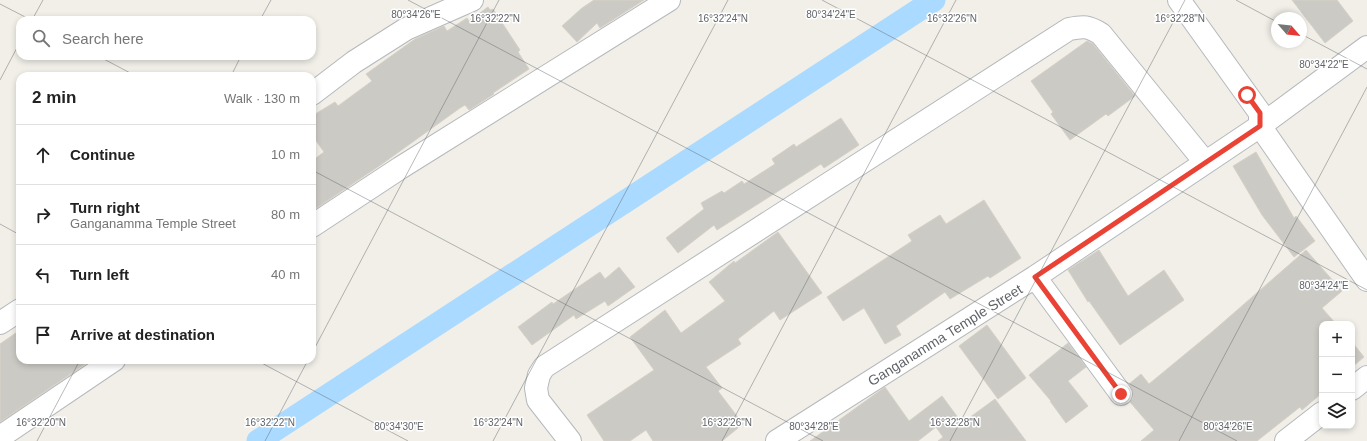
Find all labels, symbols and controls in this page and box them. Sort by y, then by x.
text: 80°34'26"E [391,9,441,20]
text: 80°34'24"E [806,9,856,20]
north arrow [1271,12,1307,48]
text: 16°32'22"N [470,13,520,24]
text: 16°32'24"N [698,13,748,24]
text: 16°32'26"N [927,13,977,24]
text: 16°32'28"N [1155,13,1205,24]
search box [16,16,316,60]
icon: search [30,27,52,49]
text: Search here [62,30,144,47]
text: 80°34'22"E [1299,59,1349,70]
route start [1238,86,1256,104]
text: 2 min [32,88,76,107]
text: Walk · 130 m [224,91,300,106]
icon: ahead [32,144,54,166]
text: Continue [70,146,135,163]
text: 10 m [271,147,300,162]
text: Turn right [70,199,140,216]
icon: right [32,204,54,226]
text: 80 m [271,207,300,222]
text: Ganganamma Temple Street [70,216,236,231]
icon: left [32,264,54,286]
text: Turn left [70,266,129,283]
text: 40 m [271,267,300,282]
text: 80°34'24"E [1299,280,1349,291]
street label: Ganganamma Temple Street [865,281,1025,389]
map controls [1319,321,1355,429]
button: + [1319,321,1355,357]
icon: arrive [32,324,54,346]
text: Arrive at destination [70,326,215,343]
button: − [1319,357,1355,393]
route end [1112,385,1130,403]
button: layers [1319,393,1355,429]
text: 16°32'20"N [16,417,66,428]
text: 16°32'22"N [245,417,295,428]
text: 16°32'24"N [473,417,523,428]
text: 16°32'26"N [702,417,752,428]
text: 16°32'28"N [930,417,980,428]
text: 80°34'30"E [374,421,424,432]
text: 80°34'28"E [789,421,839,432]
text: 80°34'26"E [1203,421,1253,432]

